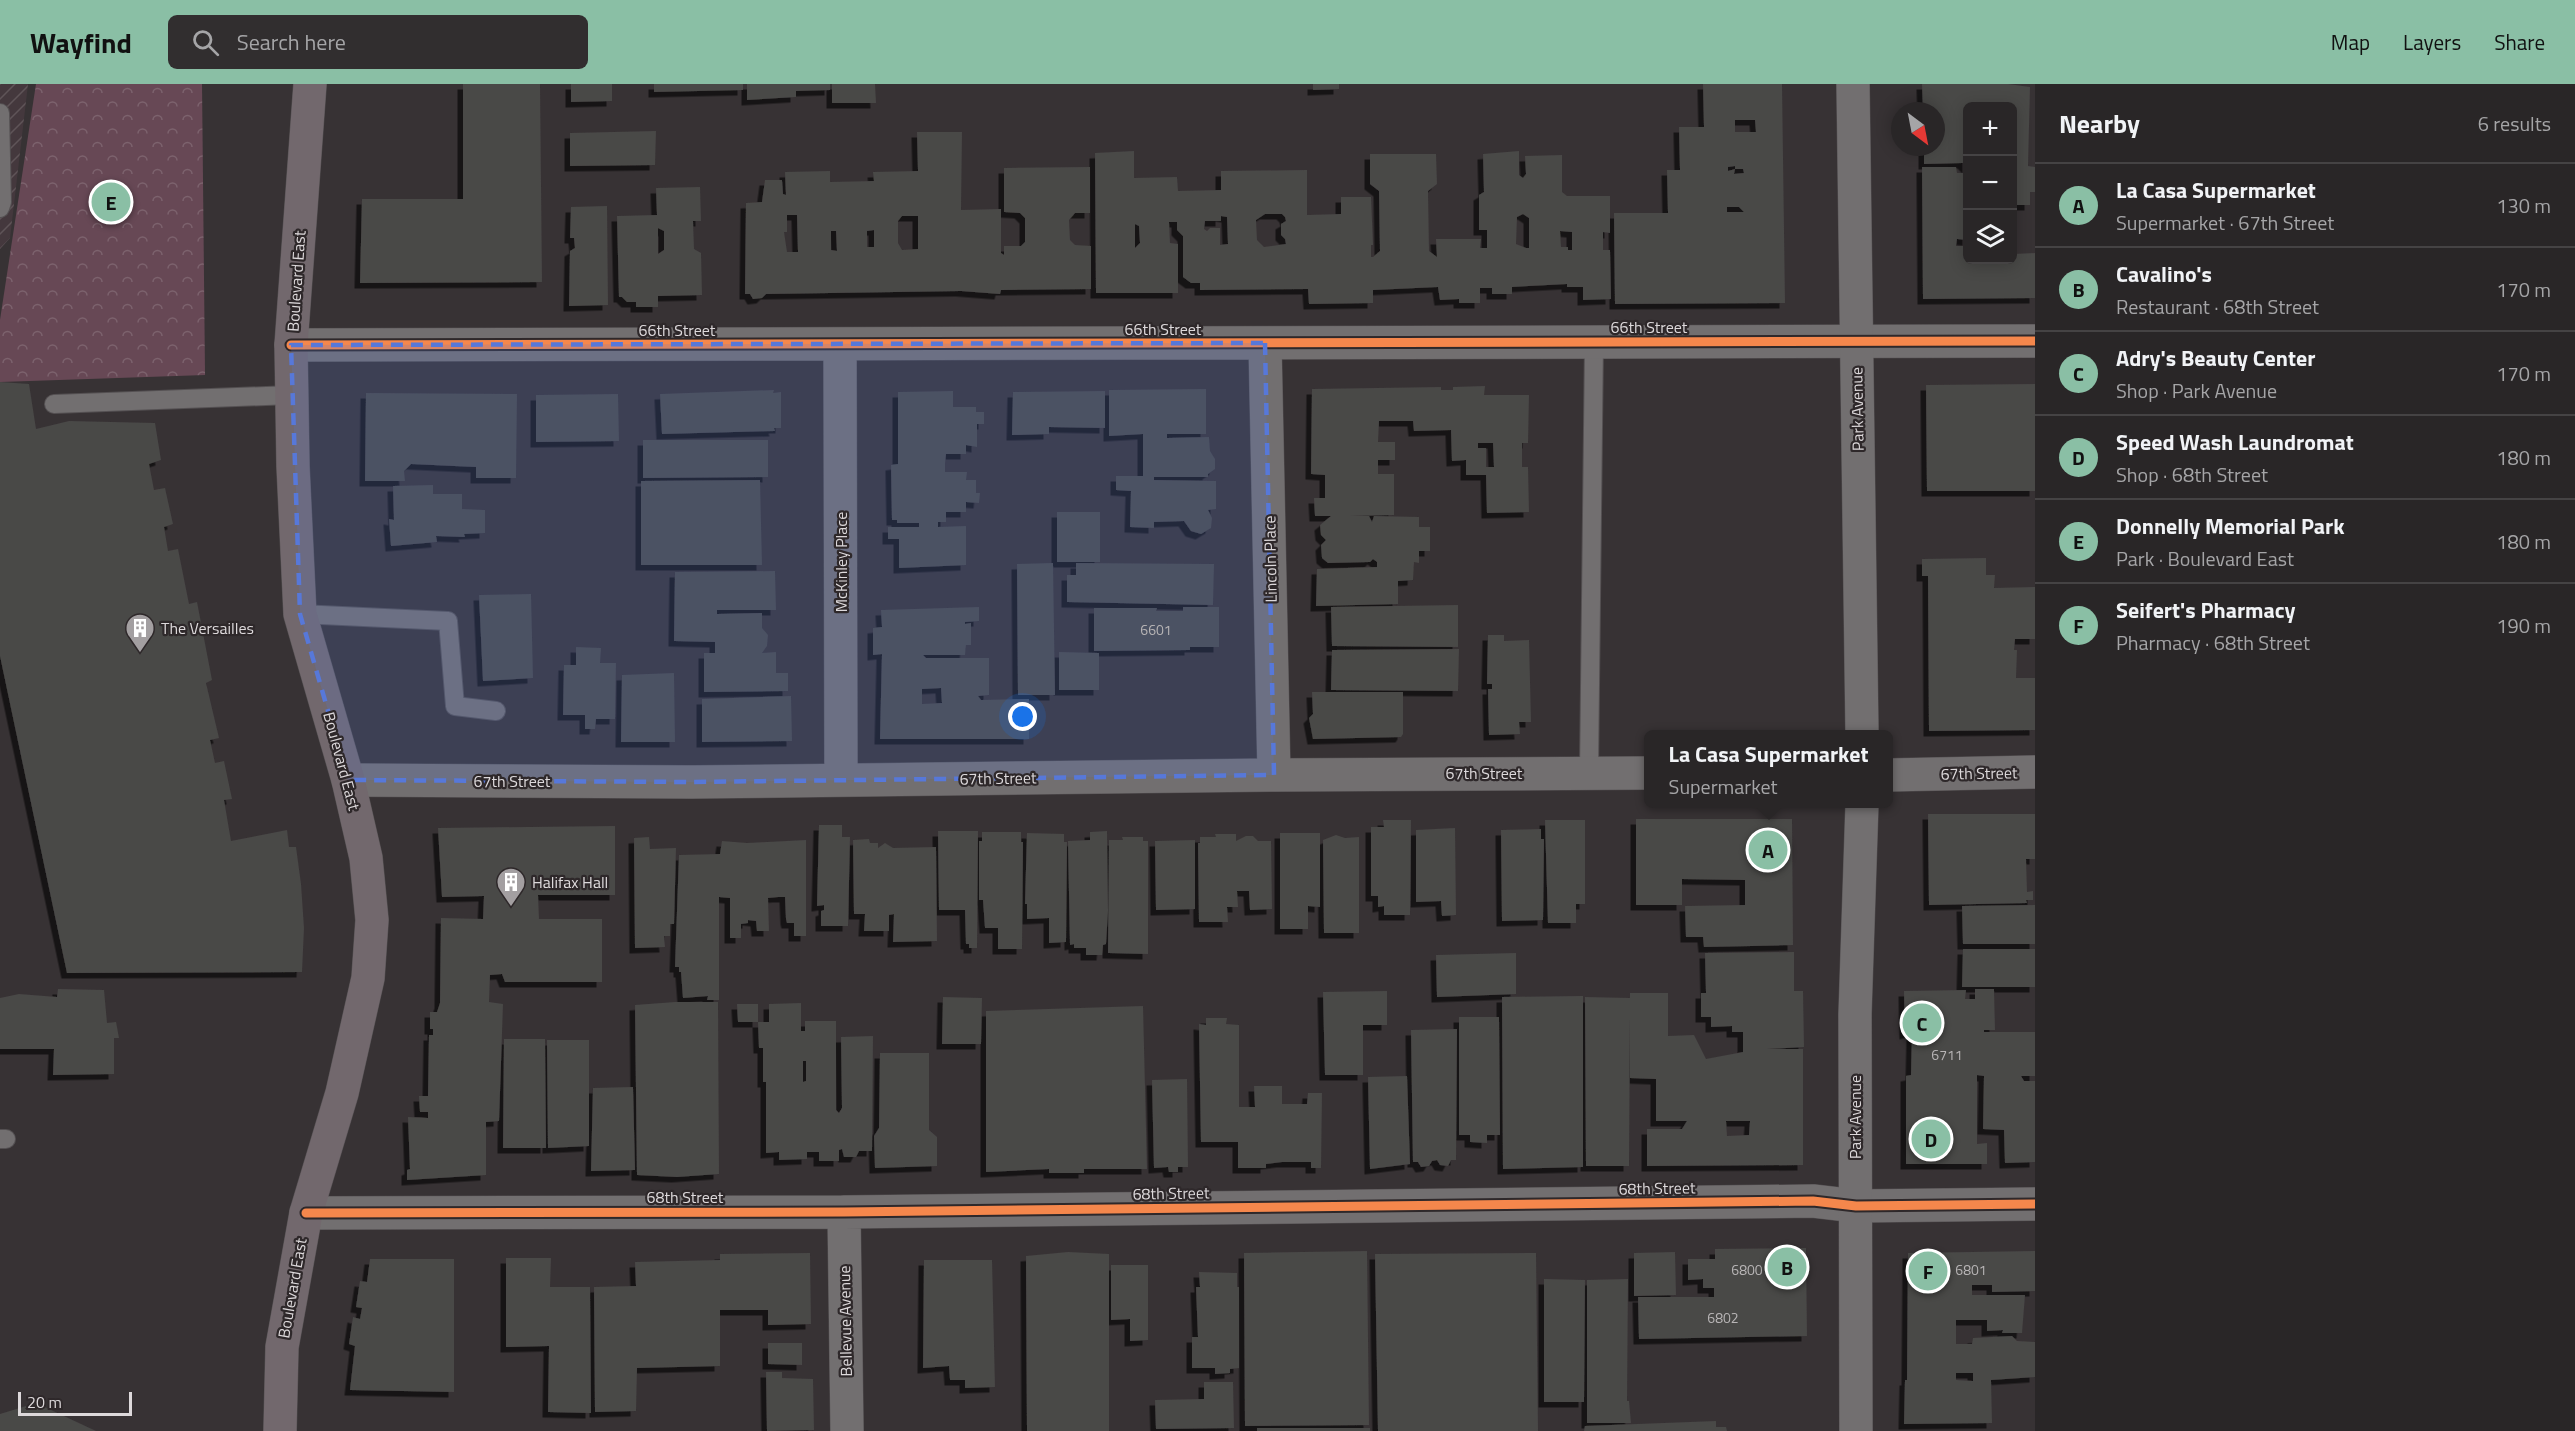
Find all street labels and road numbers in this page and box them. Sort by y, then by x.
street label: Boulevard East [280,229,312,332]
street label: 66th Street [1611,315,1688,339]
street label: 66th Street [1125,317,1202,341]
street label: 66th Street [639,318,716,342]
street label: Park Avenue [1844,367,1870,451]
street label: McKinley Place [829,512,853,612]
street label: Lincoln Place [1257,515,1283,603]
street label: Boulevard East [317,709,367,813]
street label: 67th Street [1940,760,2018,786]
street label: 67th Street [1446,761,1523,785]
street label: 67th Street [959,765,1037,791]
street label: 67th Street [474,769,551,793]
street label: Park Avenue [1843,1075,1867,1159]
street label: 68th Street [1618,1175,1696,1201]
street label: 68th Street [1132,1180,1210,1206]
street label: 68th Street [647,1185,724,1209]
street label: Boulevard East [271,1236,313,1340]
street label: Bellevue Avenue [832,1265,858,1377]

